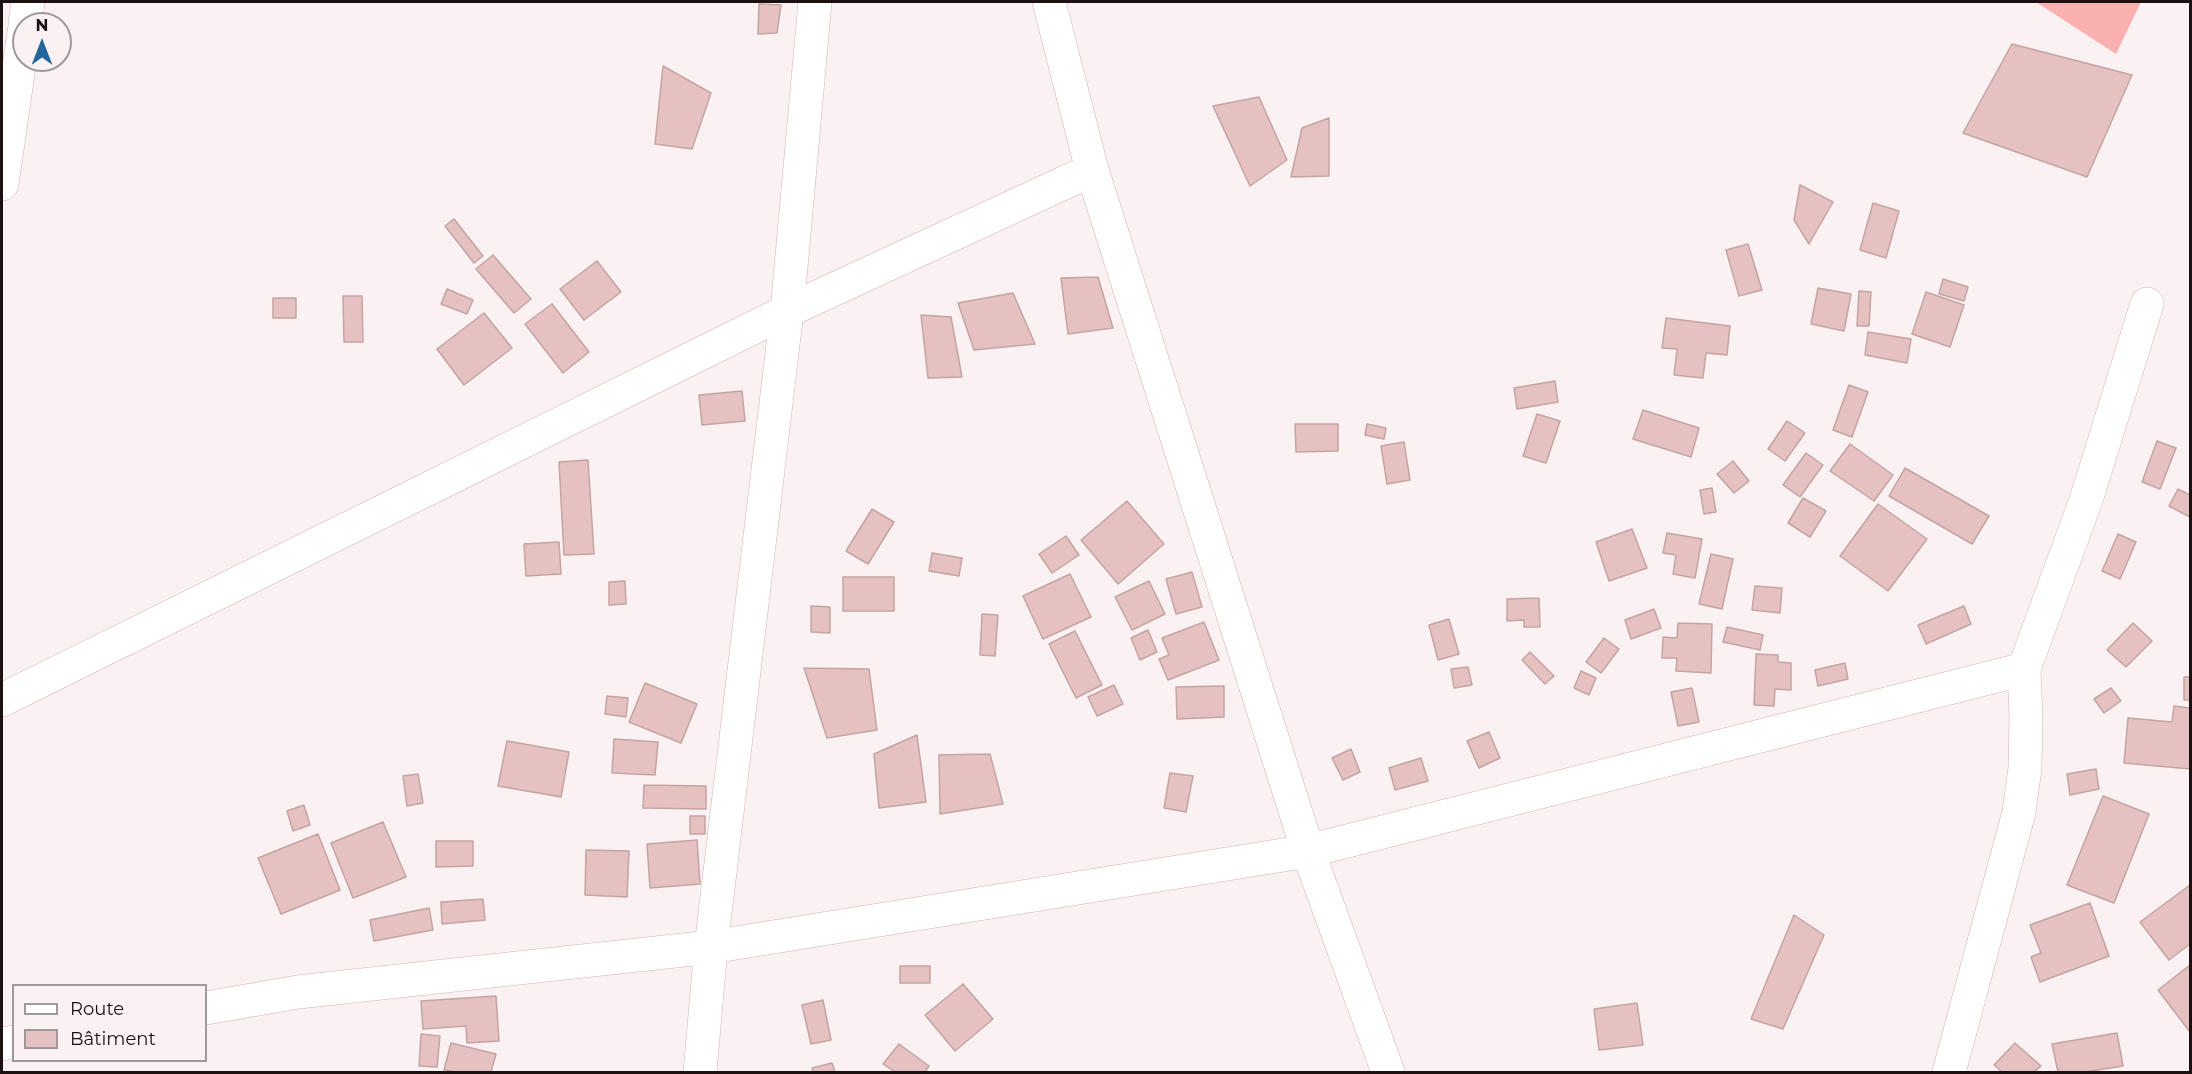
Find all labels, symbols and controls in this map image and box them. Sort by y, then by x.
north arrow [12,12,72,72]
text: N [36,16,48,35]
legend [12,984,207,1062]
text: Route [70,998,124,1020]
text: Bâtiment [70,1028,156,1050]

